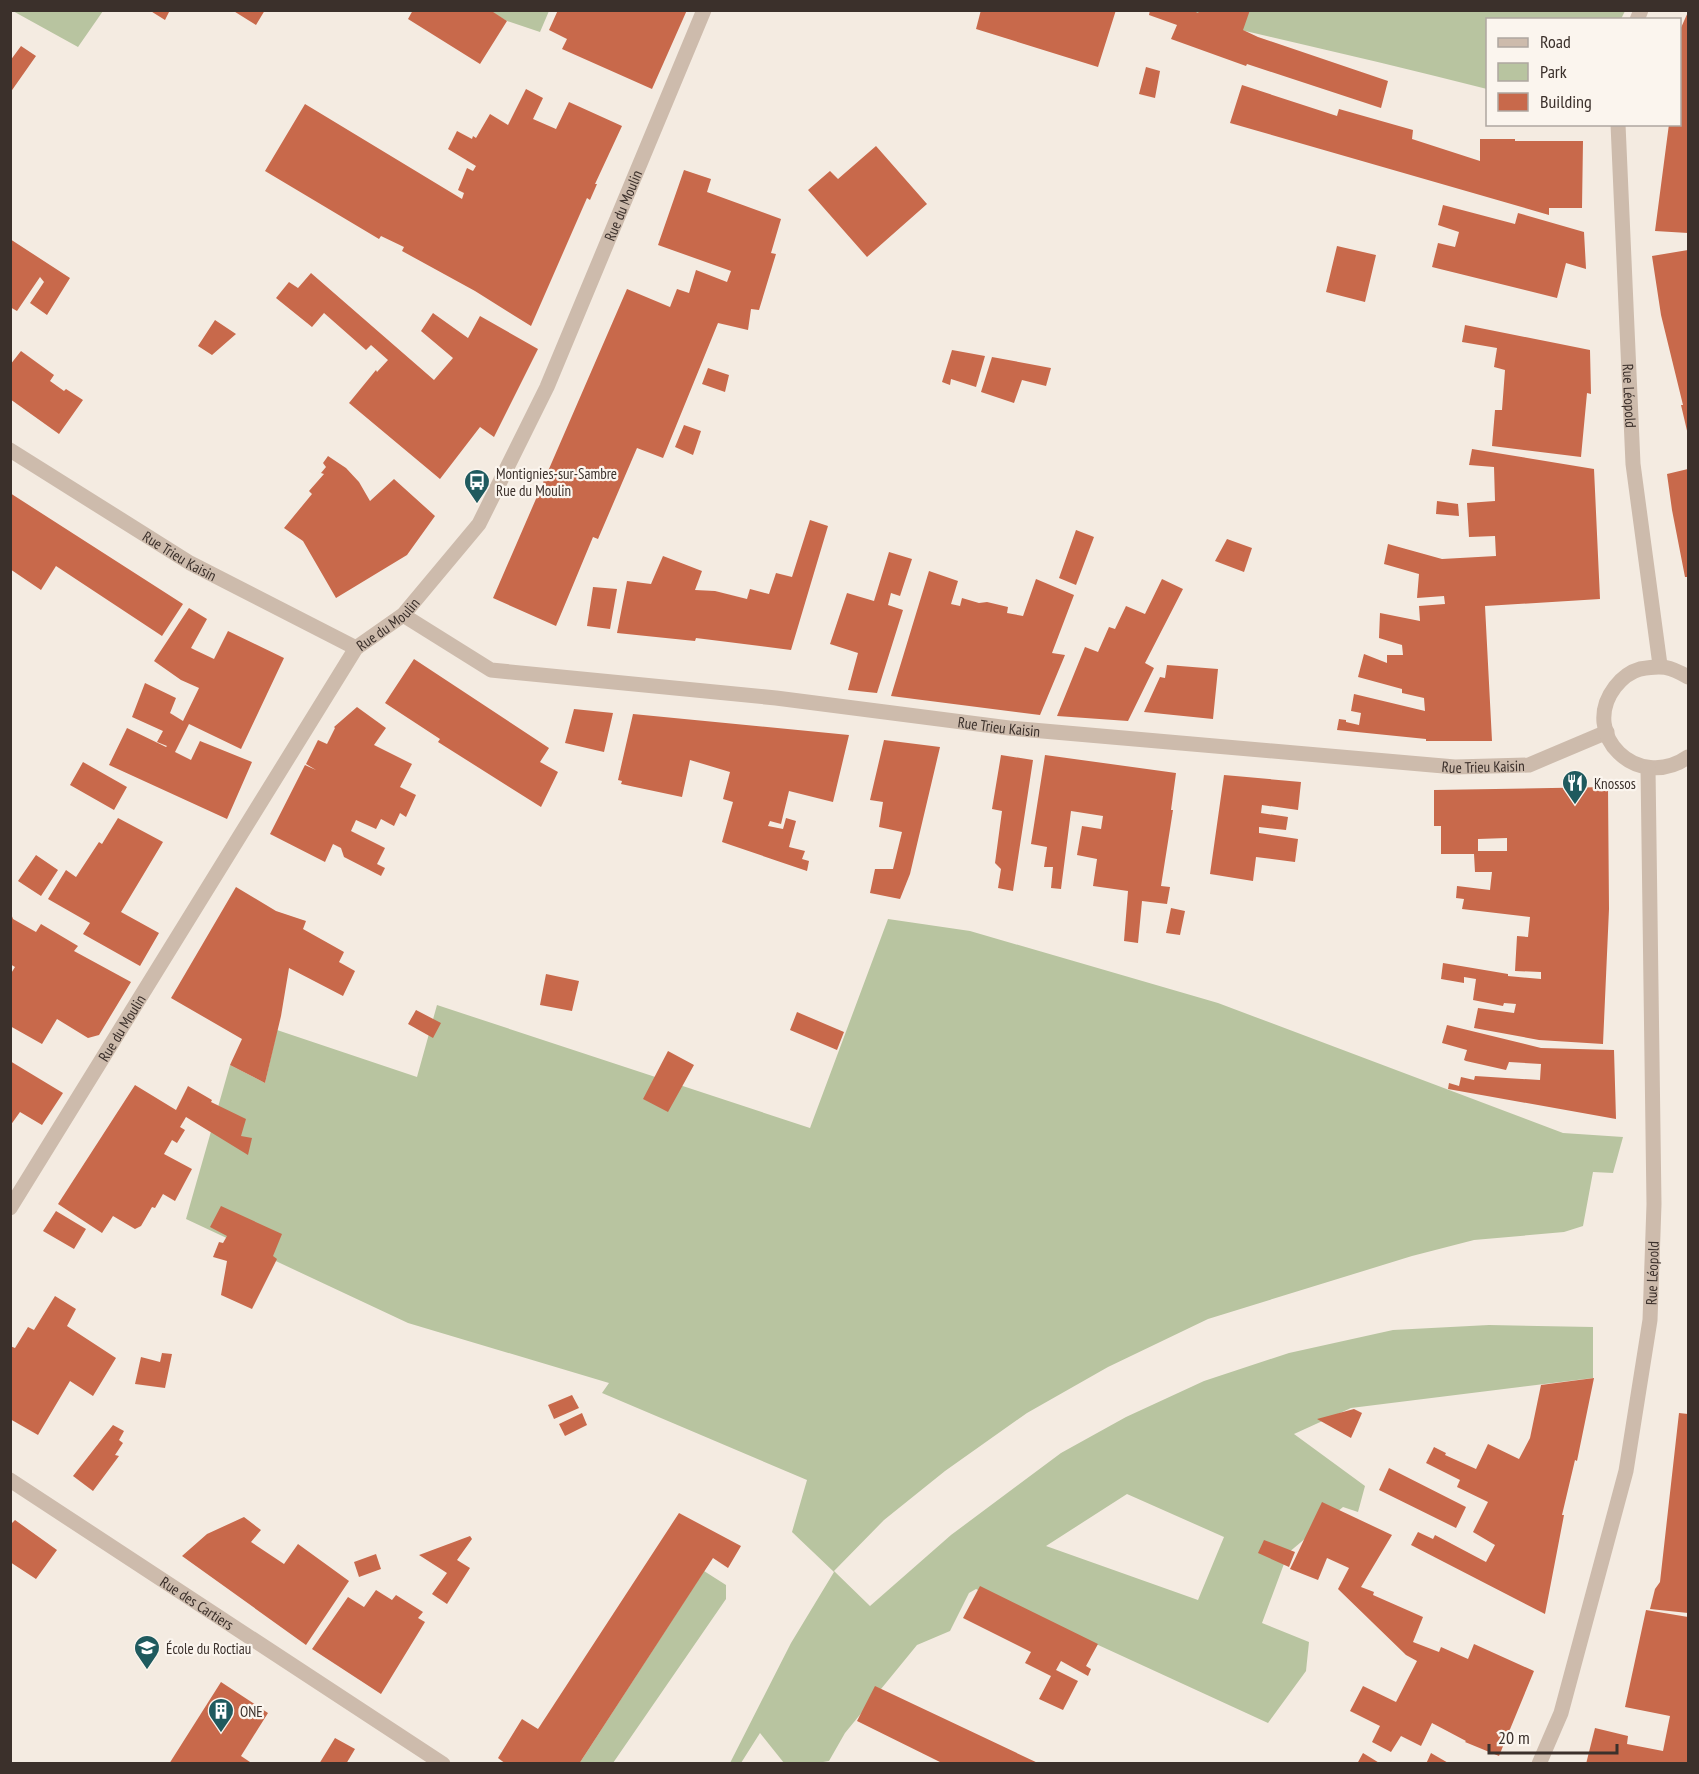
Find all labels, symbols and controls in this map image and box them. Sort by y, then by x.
legend [1486,18,1681,126]
text: Road [1540,30,1571,53]
text: Park [1540,60,1567,83]
text: Building [1540,90,1592,113]
street label: Rue du Moulin [599,167,646,244]
street label: Rue Léopold [1619,363,1641,428]
place label: Montignies-sur-Sambre Rue du Moulin [496,464,617,500]
bus stop icon: Montignies-sur-Sambre Rue du Moulin [462,467,492,505]
street label: Rue Trieu Kaisin [139,526,220,585]
street label: Rue du Moulin [352,594,423,655]
street label: Rue Trieu Kaisin [957,712,1041,740]
street label: Rue Trieu Kaisin [1441,756,1525,777]
restaurant icon: Knossos [1560,768,1590,806]
place label: Knossos [1594,774,1636,793]
street label: Rue du Moulin [94,991,149,1065]
street label: Rue Léopold [1641,1241,1662,1305]
street label: Rue des Cartiers [157,1572,238,1634]
school or university icon: École du Roctiau [132,1633,162,1671]
place label: École du Roctiau [166,1639,251,1658]
building icon: ONE [206,1696,236,1734]
place label: ONE [240,1702,263,1721]
scale bar [1489,1717,1616,1755]
text: 20 m [1498,1726,1530,1749]

